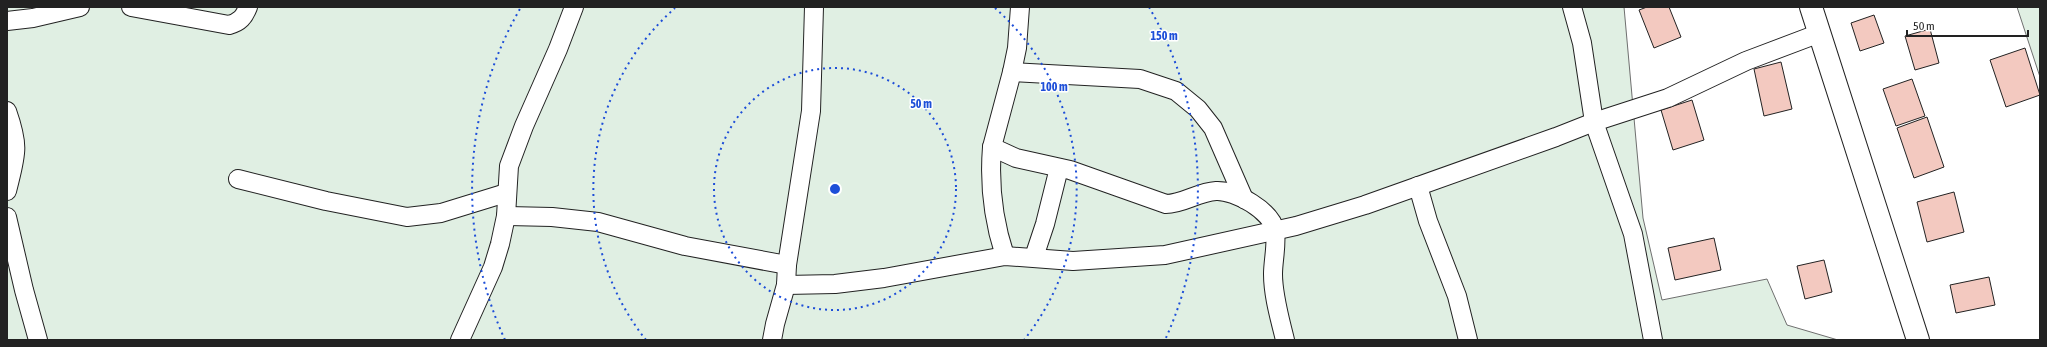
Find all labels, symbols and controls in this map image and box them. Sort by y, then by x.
scale bar [1907,12,2028,38]
text: 50 m [1913,19,1935,33]
text: 150 m [1150,29,1178,43]
text: 100 m [1040,80,1068,94]
text: 50 m [910,97,932,111]
centre of rings [828,182,842,196]

